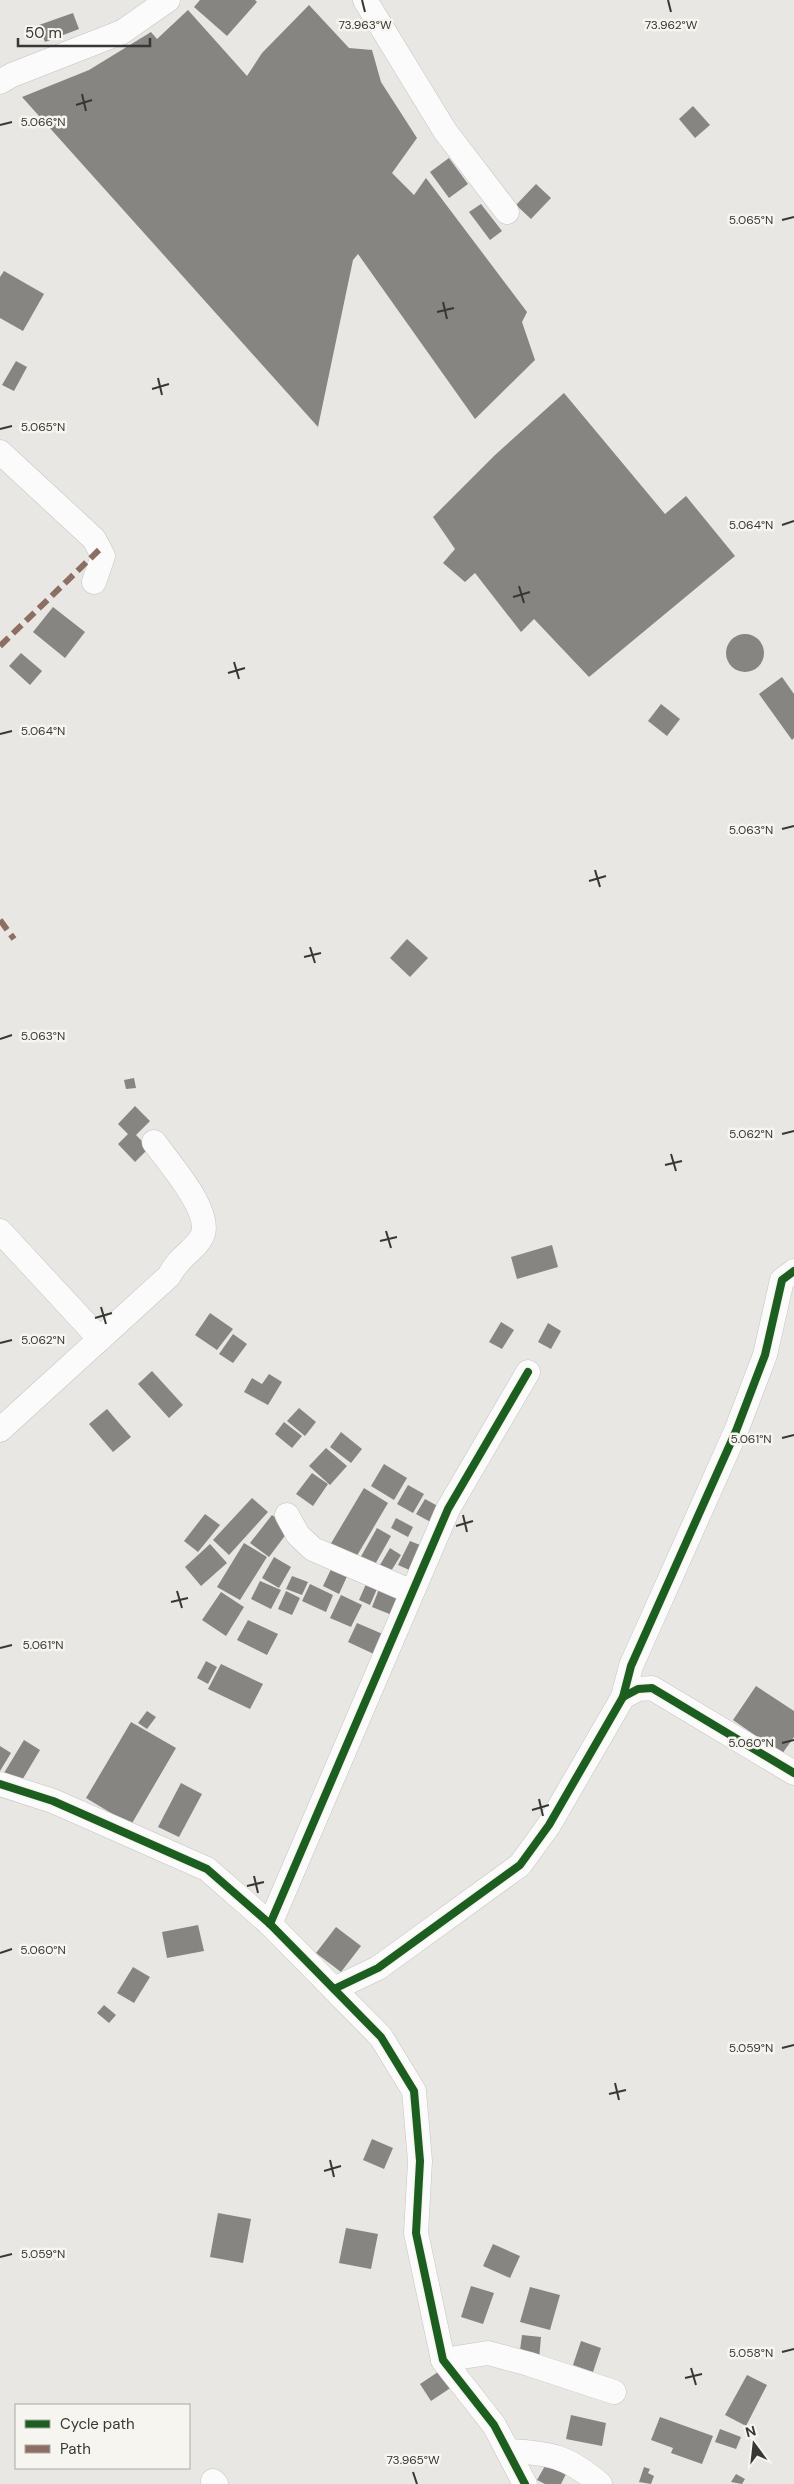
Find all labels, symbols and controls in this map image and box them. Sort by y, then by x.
scale bar [18,15,150,47]
text: 73.963°W [338,17,392,33]
text: 73.962°W [645,17,698,33]
text: 50 m [25,23,62,43]
text: 5.066°N [21,114,65,130]
text: 5.065°N [729,212,773,228]
text: 5.065°N [21,419,65,435]
text: 5.064°N [729,517,773,533]
text: 5.064°N [21,723,65,739]
text: 5.063°N [729,822,773,838]
text: 5.063°N [21,1028,65,1044]
text: 5.062°N [729,1126,773,1142]
text: 5.062°N [21,1332,65,1348]
text: 5.061°N [730,1431,772,1447]
text: 5.061°N [22,1637,64,1653]
text: 5.060°N [728,1735,774,1751]
text: 5.060°N [20,1942,66,1958]
text: 5.059°N [729,2040,773,2056]
text: 5.059°N [21,2246,65,2262]
text: 5.058°N [729,2345,773,2361]
legend [15,2404,190,2469]
text: Cycle path [60,2414,135,2434]
north arrow [729,2419,779,2469]
text: N [743,2421,758,2441]
text: Path [60,2439,91,2459]
text: 73.965°W [386,2452,440,2468]

